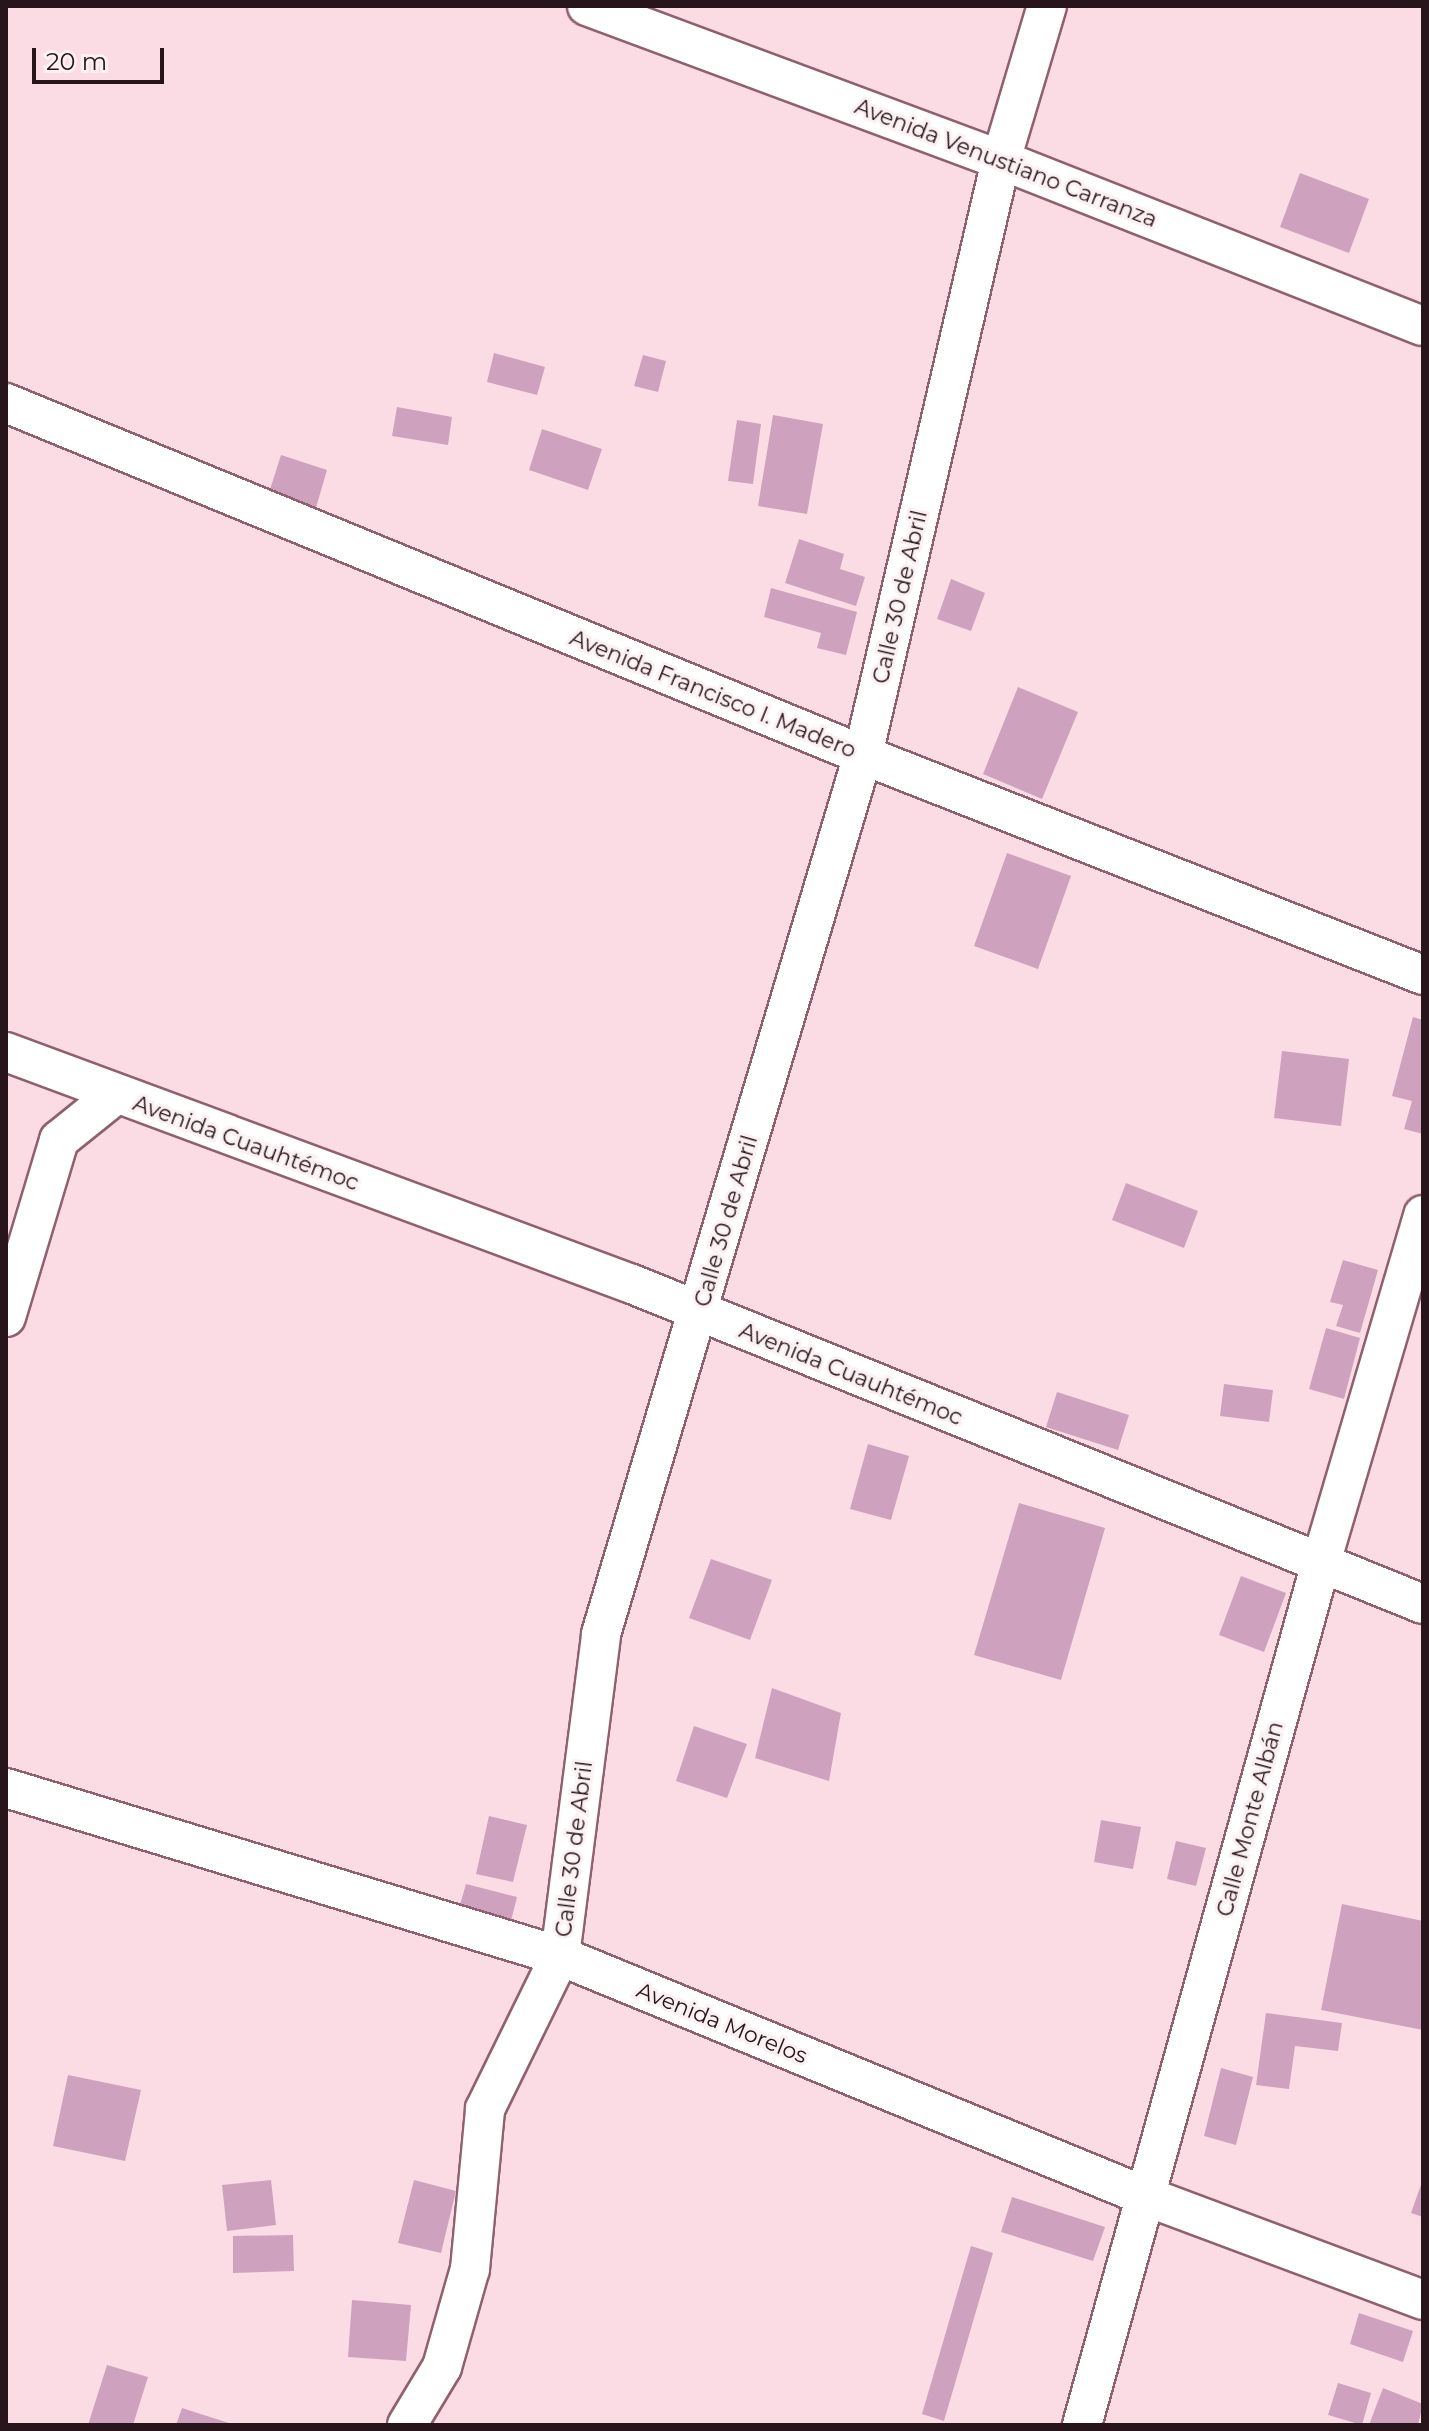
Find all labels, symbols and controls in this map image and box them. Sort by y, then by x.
scale bar [36,32,168,82]
text: 20 m [46,47,107,76]
street label: Avenida Venustiano Carranza [851,93,1161,233]
street label: Calle 30 de Abril [867,508,933,686]
street label: Avenida Francisco I. Madero [566,624,860,764]
street label: Avenida Cuauhtémoc [129,1090,363,1196]
street label: Calle 30 de Abril [689,1132,763,1310]
street label: Avenida Cuauhtémoc [735,1317,967,1431]
street label: Calle Monte Albán [1211,1719,1289,1919]
street label: Calle 30 de Abril [550,1759,598,1939]
street label: Avenida Morelos [633,1977,811,2069]

